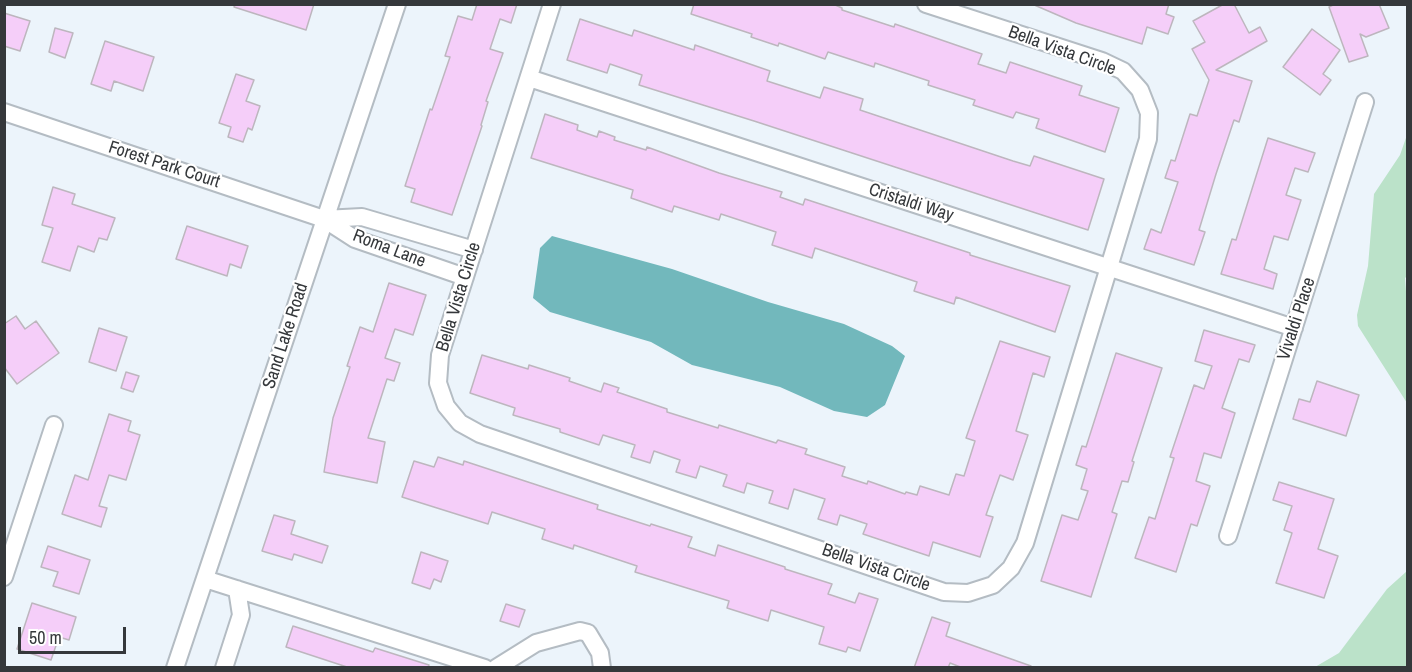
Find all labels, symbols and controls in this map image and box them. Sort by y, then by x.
street label: Bella Vista Circle [1005,22,1119,80]
street label: Forest Park Court [106,137,222,193]
street label: Cristaldi Way [866,179,956,227]
street label: Roma Lane [350,225,428,273]
street label: Bella Vista Circle [432,240,486,354]
street label: Vivaldi Place [1273,275,1321,363]
street label: Sand Lake Road [259,280,313,392]
street label: Bella Vista Circle [819,539,933,597]
scale bar [21,615,129,653]
text: 50 m [29,625,62,650]

